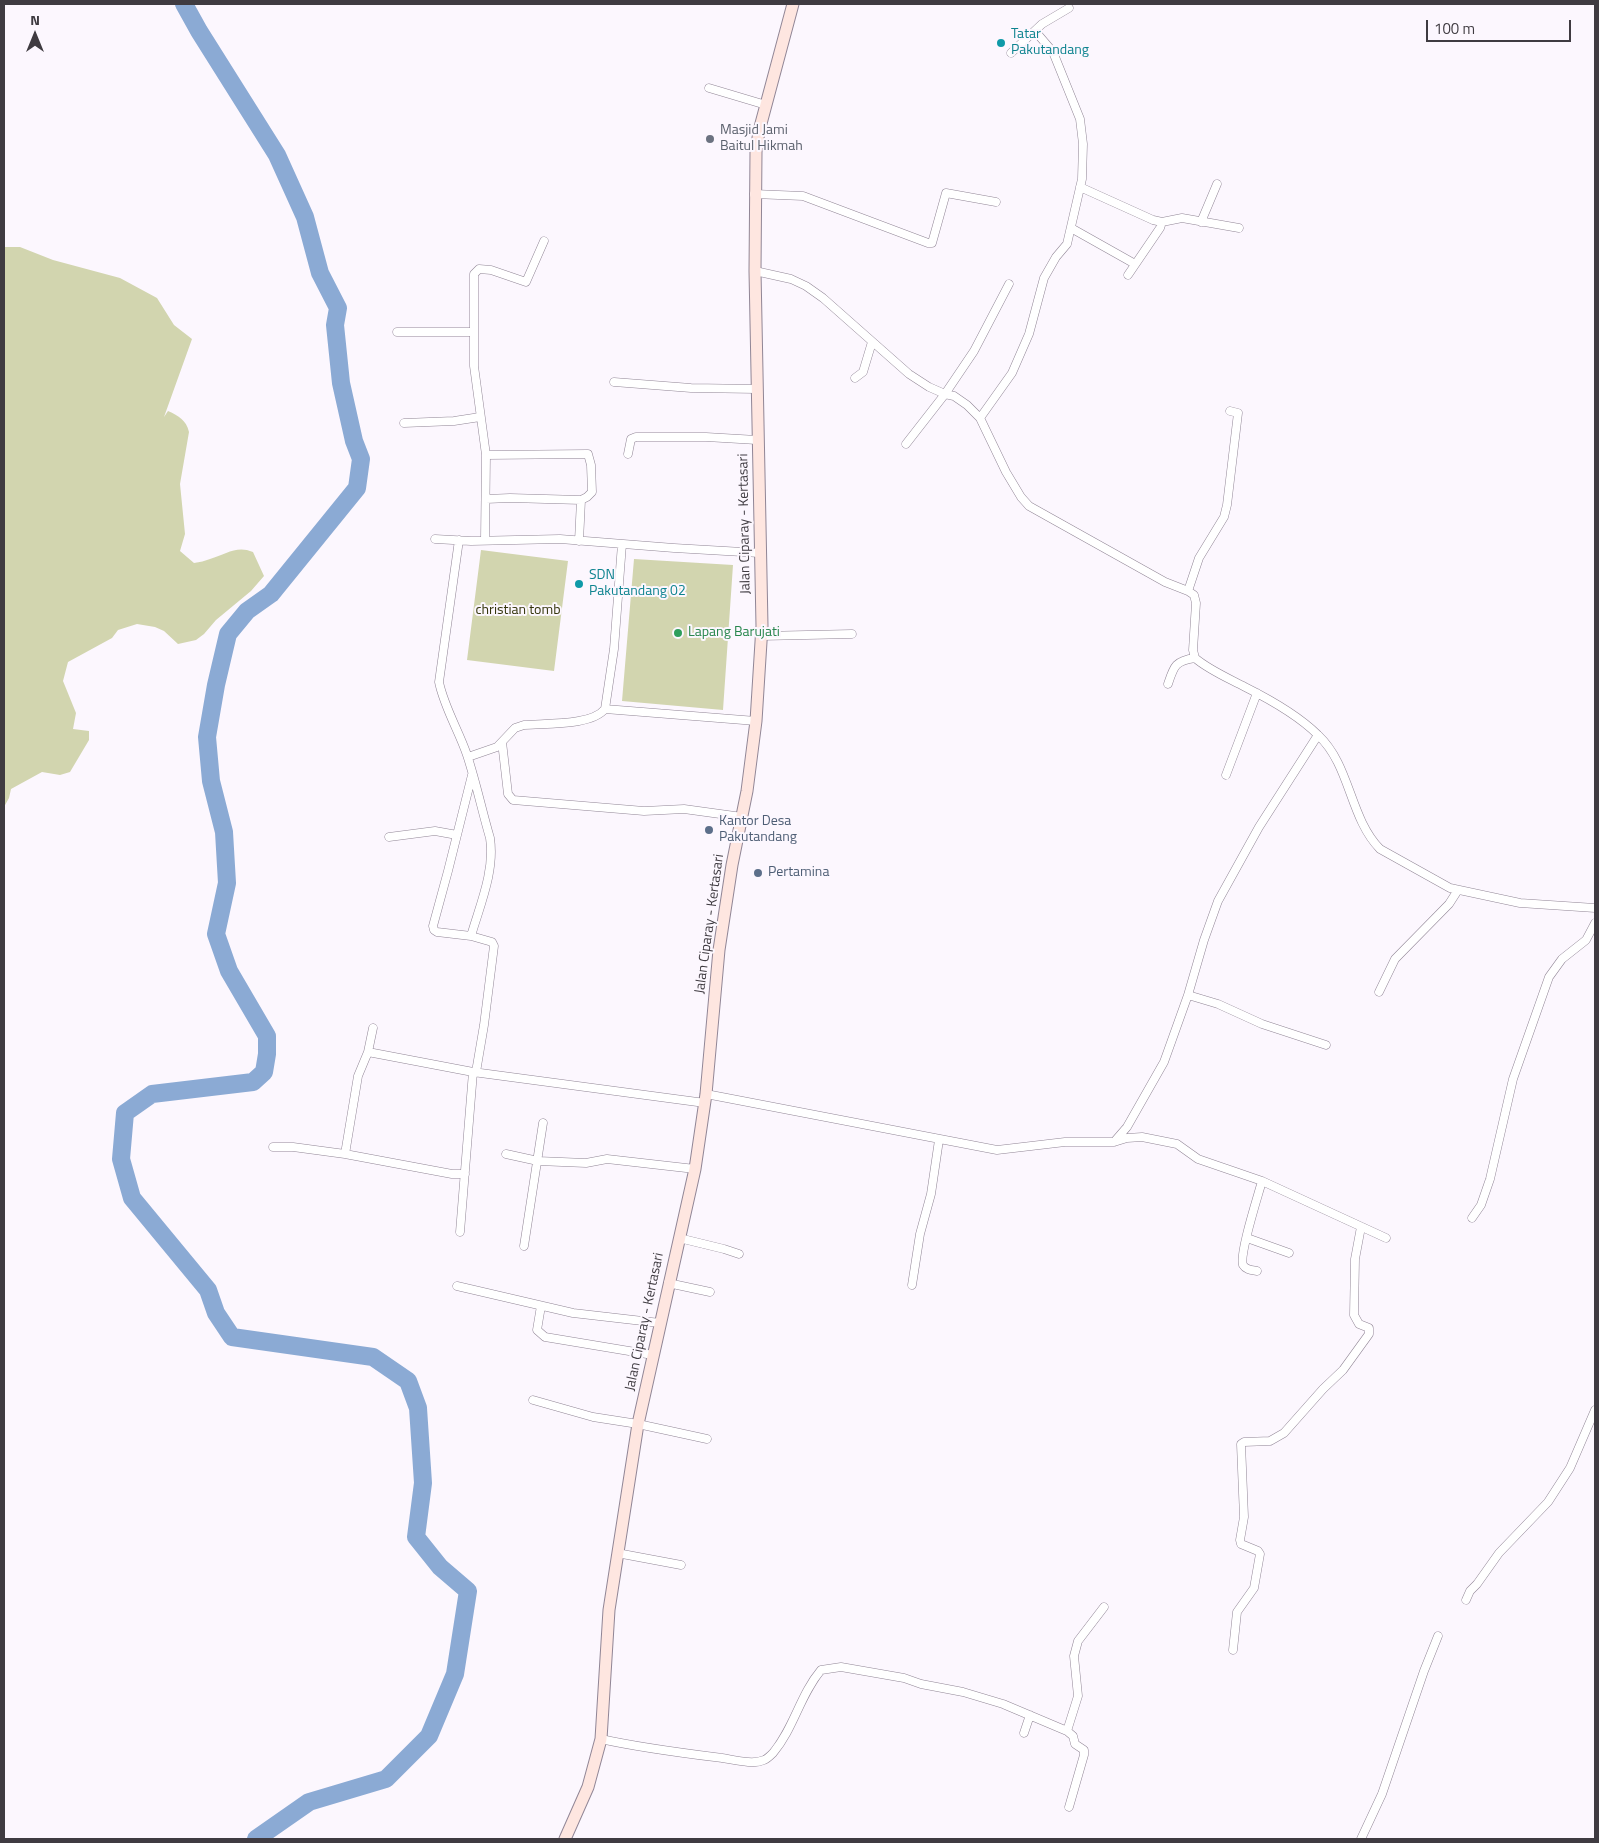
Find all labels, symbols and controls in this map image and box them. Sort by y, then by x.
text: N [30,9,40,30]
north arrow [10,10,60,60]
scale bar [1429,10,1574,42]
text: 100 m [1434,17,1475,40]
place label: Tatar Pakutandang [1011,27,1089,59]
marker: Tatar Pakutandang [995,37,1007,49]
place label: Masjid Jami Baitul Hikmah [720,123,803,156]
marker: Masjid Jami Baitul Hikmah [704,133,716,145]
street label: Jalan Ciparay - Kertasari [735,453,755,595]
place label: SDN Pakutandang 02 [589,568,686,600]
marker: SDN Pakutandang 02 [573,578,585,590]
park label: christian tomb [475,603,561,619]
place label: Lapang Barujati [688,625,780,641]
marker: Lapang Barujati [672,627,684,639]
place label: Kantor Desa Pakutandang [719,814,797,846]
marker: Kantor Desa Pakutandang [703,824,715,836]
street label: Jalan Ciparay - Kertasari [692,853,728,995]
place label: Pertamina [768,865,829,881]
marker: Pertamina [752,867,764,879]
street label: Jalan Ciparay - Kertasari [622,1251,668,1393]

